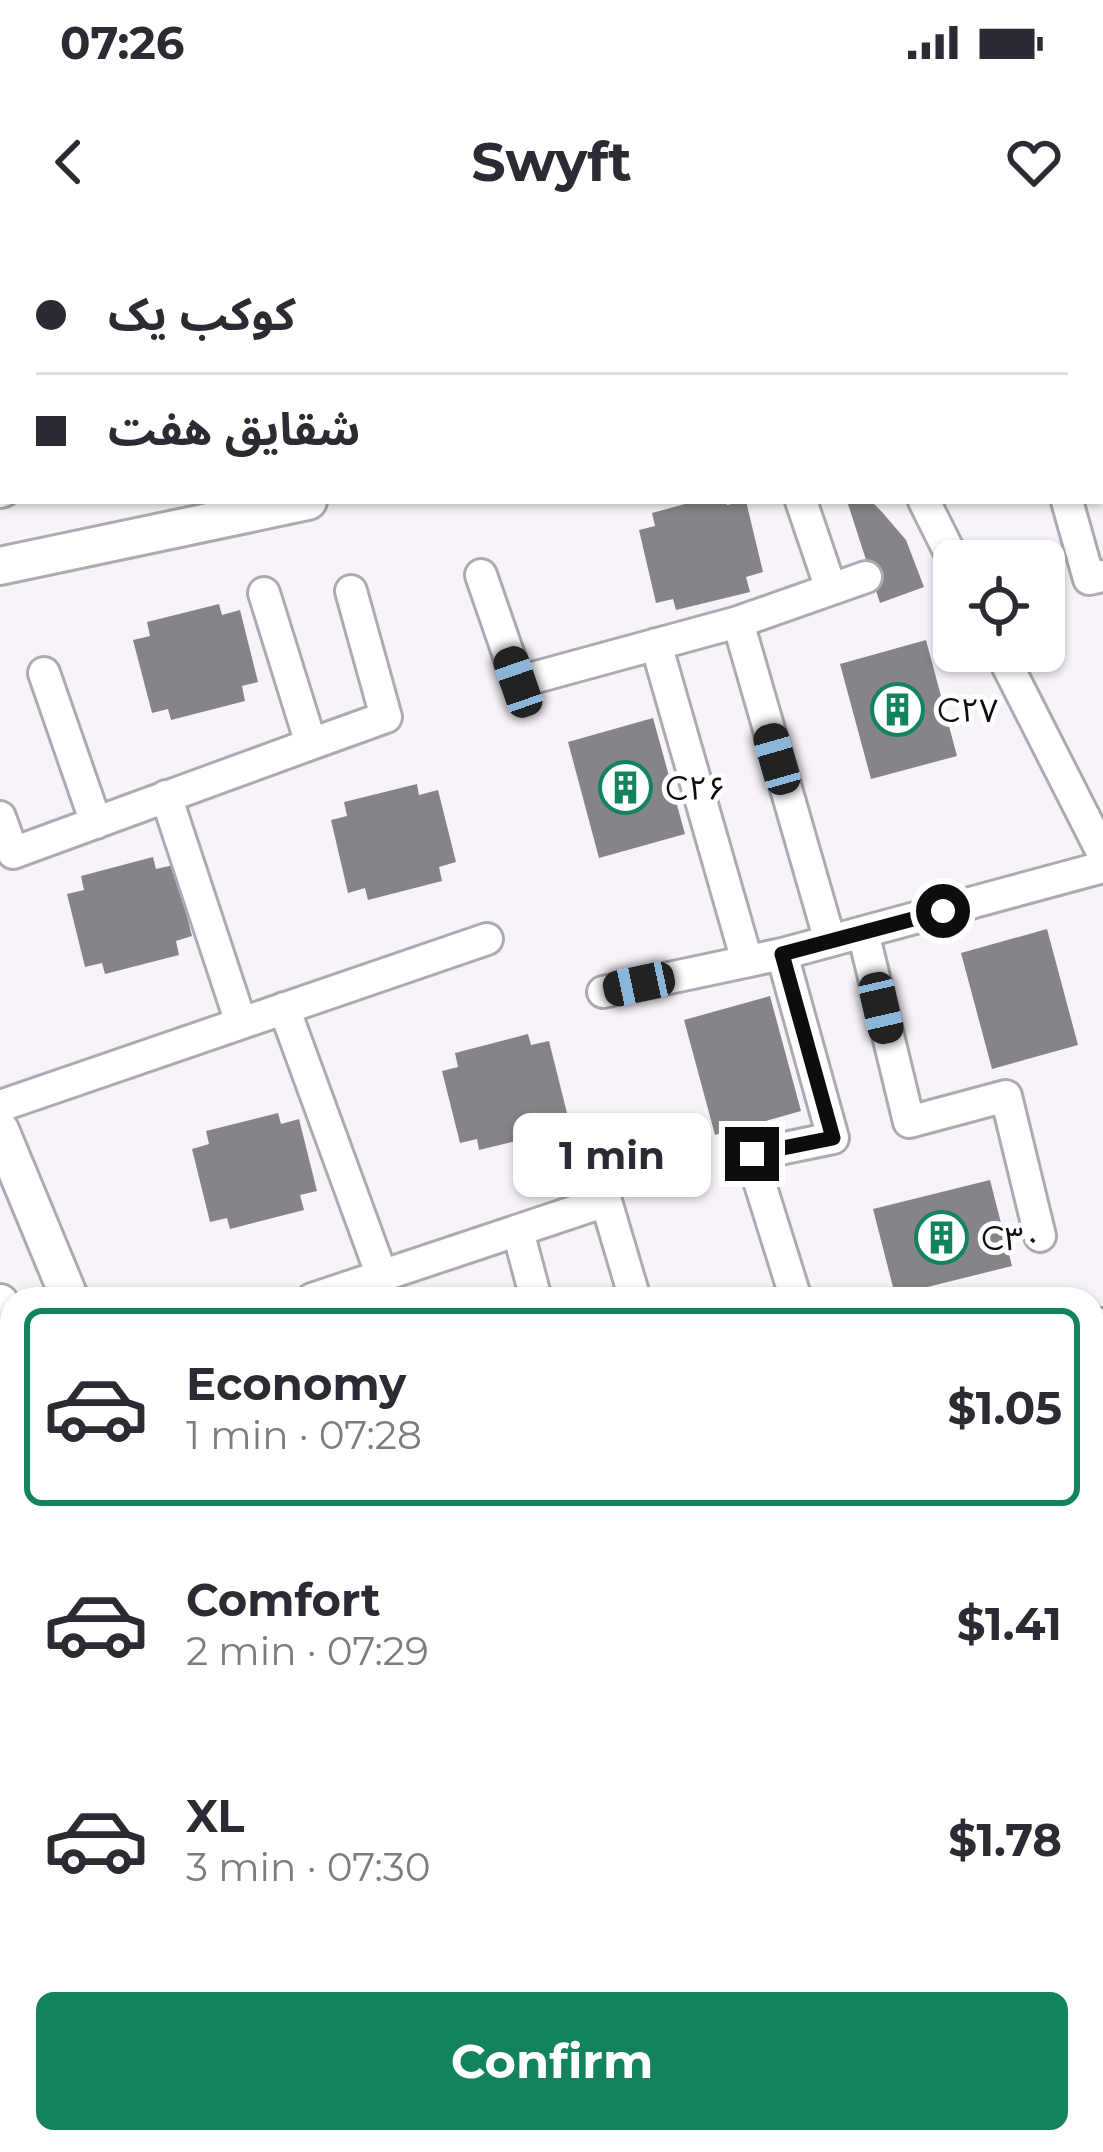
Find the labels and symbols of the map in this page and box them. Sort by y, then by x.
car [489,642,547,722]
building icon: C۲۷ [870,682,926,738]
place label: C۲۷ [937,690,998,730]
car [750,719,804,799]
building icon: C۲۶ [598,760,654,816]
place label: C۲۶ [665,768,726,808]
route start [916,884,970,938]
car [600,959,678,1009]
car [855,969,907,1047]
callout: 1 min [512,1112,710,1196]
route end [725,1127,779,1181]
building icon: C۳۰ [914,1210,970,1266]
place label: C۳۰ [981,1218,1042,1258]

